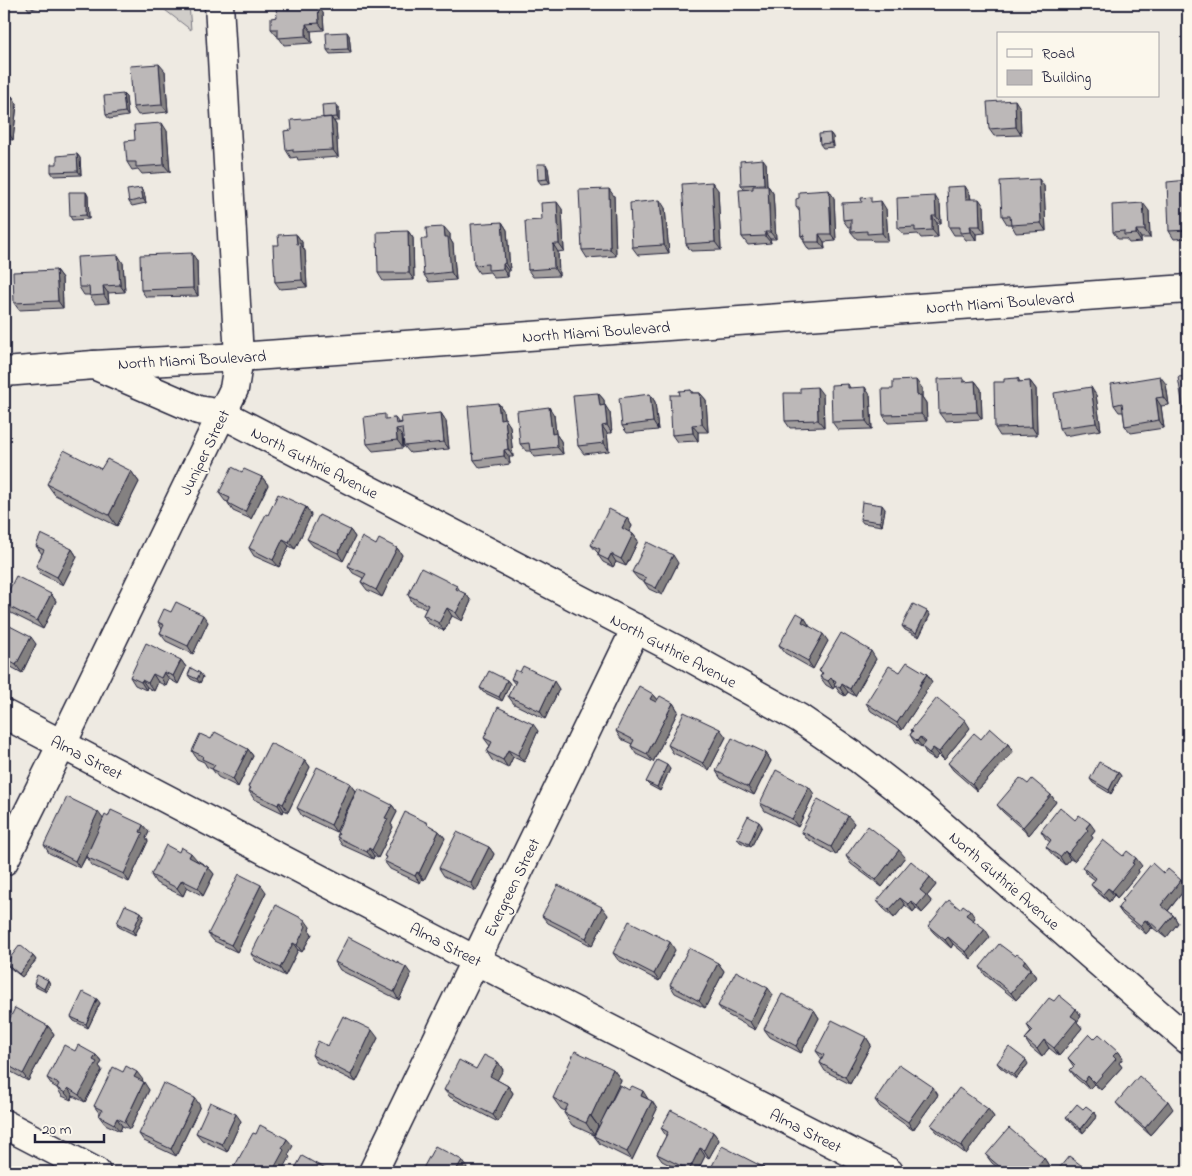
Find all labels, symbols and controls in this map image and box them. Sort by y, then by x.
legend [997,32,1160,98]
text: Road [1042,43,1075,65]
text: Building [1041,67,1091,90]
street label: North Miami Boulevard [925,287,1075,321]
street label: North Miami Boulevard [521,316,671,350]
street label: North Miami Boulevard [117,345,267,377]
street label: Juniper Street [175,405,237,500]
street label: North Guthrie Avenue [246,421,383,507]
street label: North Guthrie Avenue [606,608,741,696]
street label: Alma Street [46,730,127,787]
street label: North Guthrie Avenue [943,827,1065,937]
street label: Evergreen Street [479,834,547,941]
street label: Alma Street [405,917,486,974]
street label: Alma Street [765,1103,846,1160]
scale bar [35,1111,104,1143]
text: 20 m [42,1119,72,1141]

